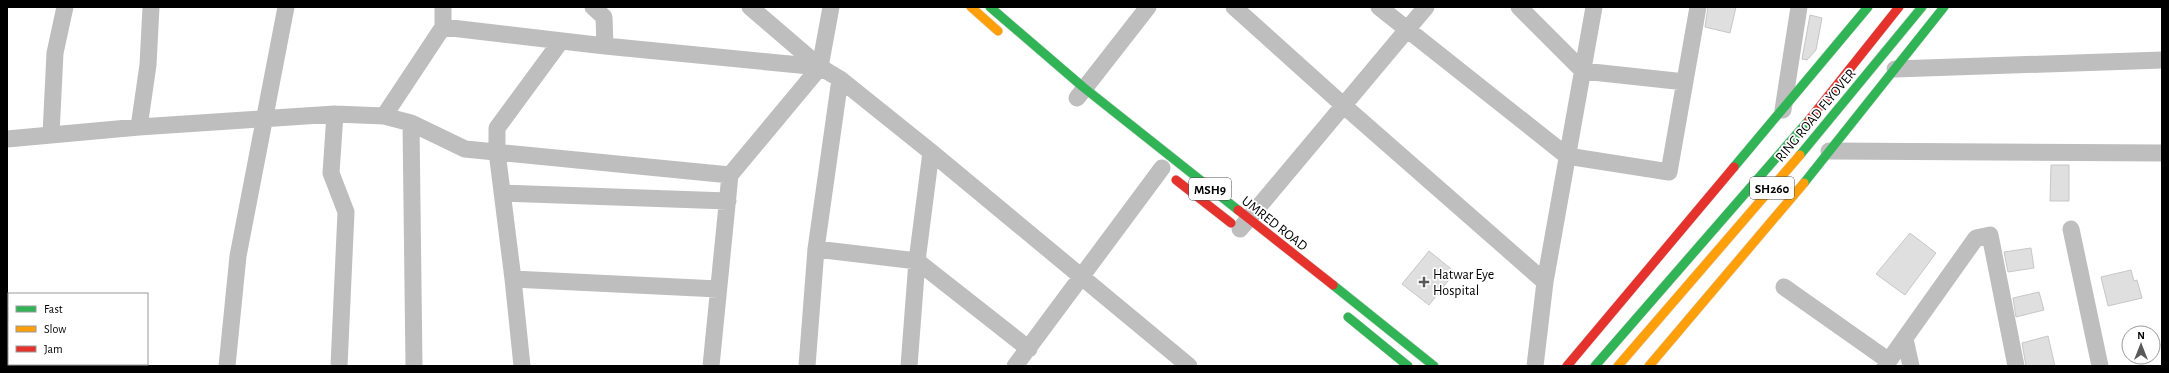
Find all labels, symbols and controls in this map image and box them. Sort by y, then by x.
street label: RING ROAD FLYOVER [1773,66,1859,165]
road number: SH260 [1750,177,1794,199]
road number: MSH9 [1189,178,1231,200]
street label: UMRED ROAD [1239,194,1310,254]
place label: Hatwar Eye Hospital [1433,268,1494,298]
marker: Hatwar Eye Hospital [1418,276,1430,288]
legend [8,293,148,365]
text: Fast [44,303,63,315]
text: Slow [44,323,66,335]
north arrow [2121,325,2161,365]
text: N [2137,330,2145,341]
text: Jam [44,343,63,355]

